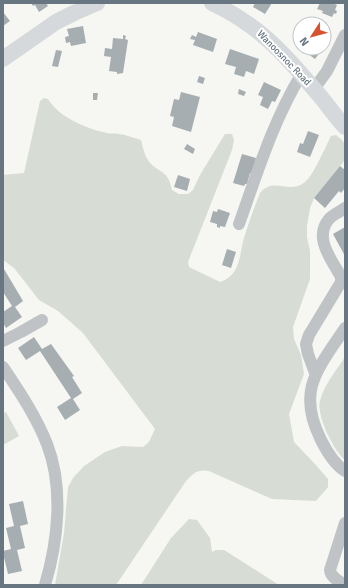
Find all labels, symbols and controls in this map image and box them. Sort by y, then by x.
north arrow [292,16,332,56]
street label: Wanoosnoc Road [255,28,313,88]
text: N [297,35,312,49]

